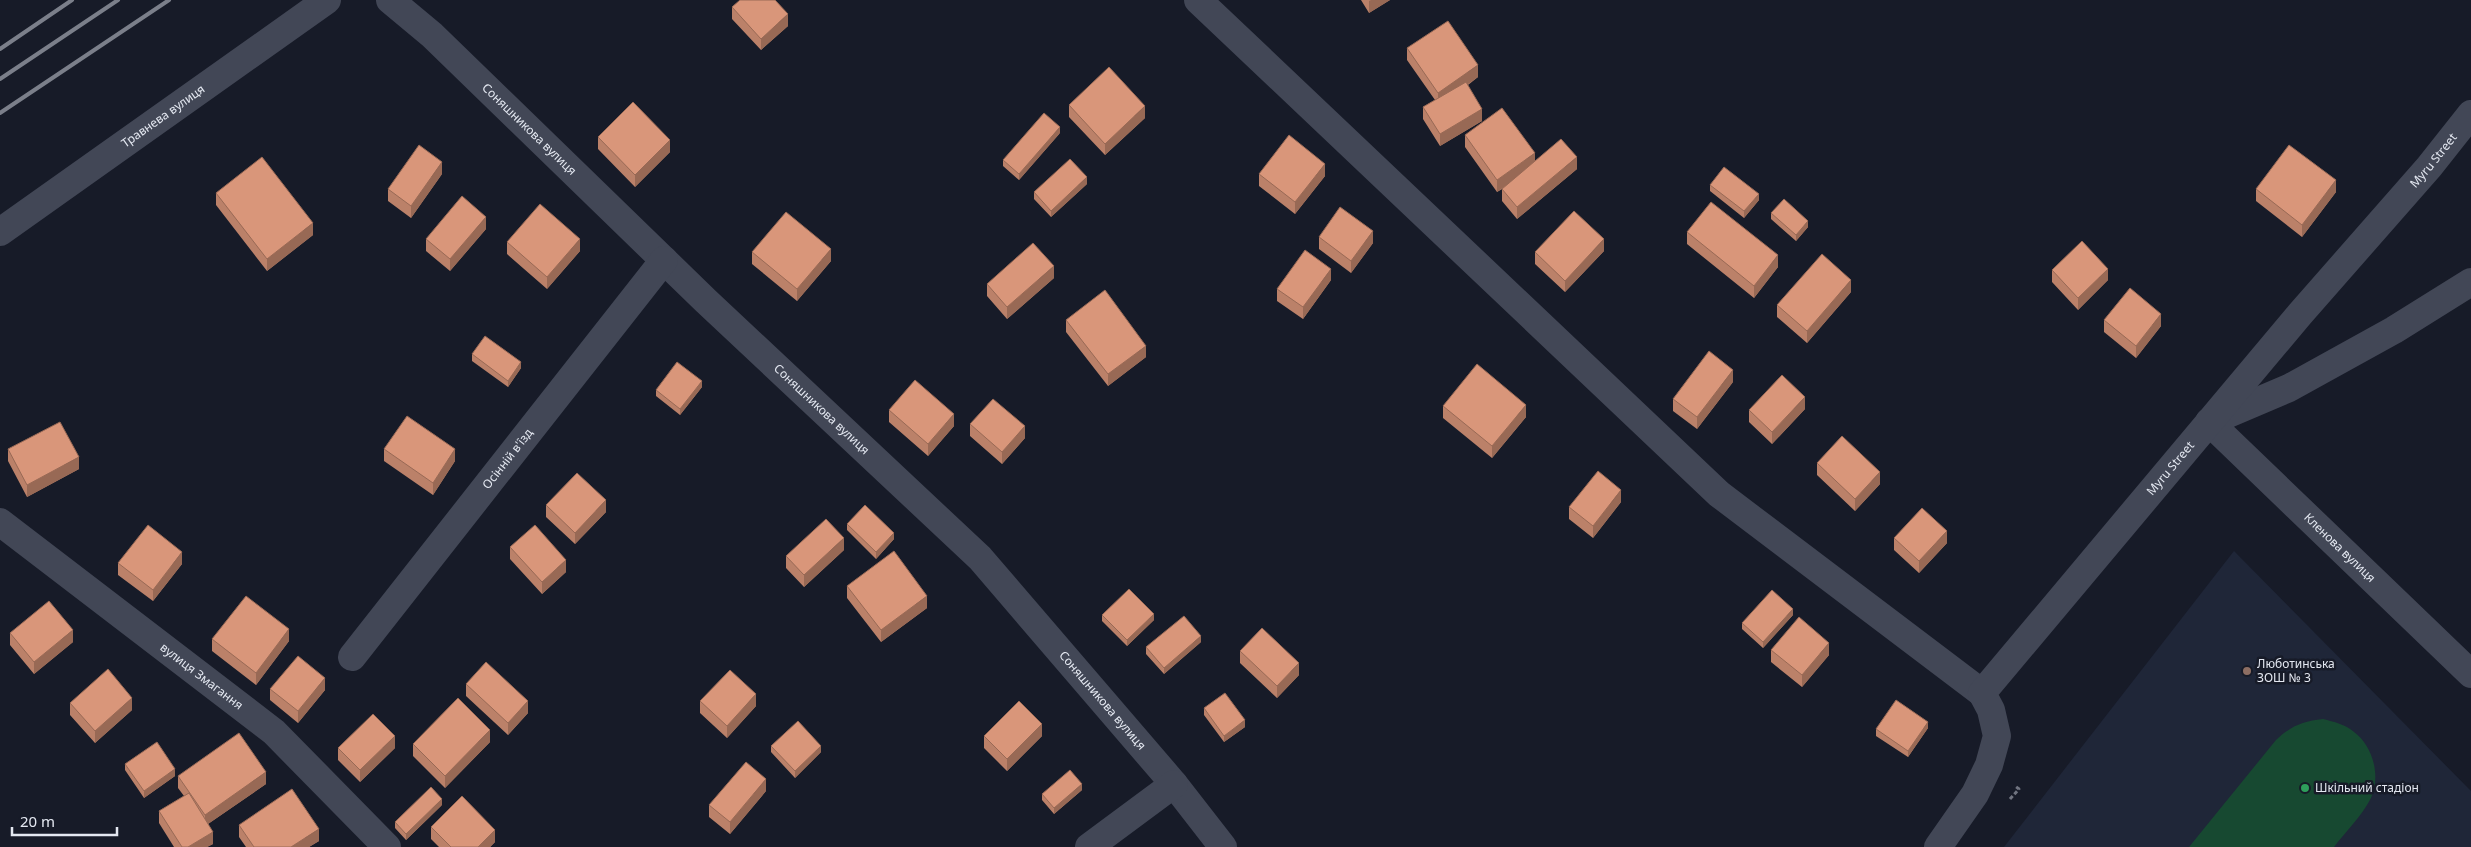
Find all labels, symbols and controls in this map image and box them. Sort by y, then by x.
street label: Соняшникова вулиця [478,79,580,179]
street label: Травнева вулиця [118,80,208,151]
street label: Myru Street [2406,129,2461,191]
street label: Соняшникова вулиця [770,360,874,458]
street label: Осінній в'їзд [478,424,537,492]
street label: Myru Street [2142,437,2198,499]
street label: Кленова вулиця [2301,509,2380,586]
street label: вулиця Змагання [157,639,247,713]
street label: Соняшникова вулиця [1055,647,1150,753]
place label: Люботинська ЗОШ № 3 [2257,655,2335,686]
marker: Люботинська ЗОШ № 3 [2241,665,2253,677]
place label: Шкільний стадіон [2315,779,2419,796]
marker: Шкільний стадіон [2299,782,2311,794]
scale bar [12,804,118,836]
text: 20 m [20,811,55,831]

